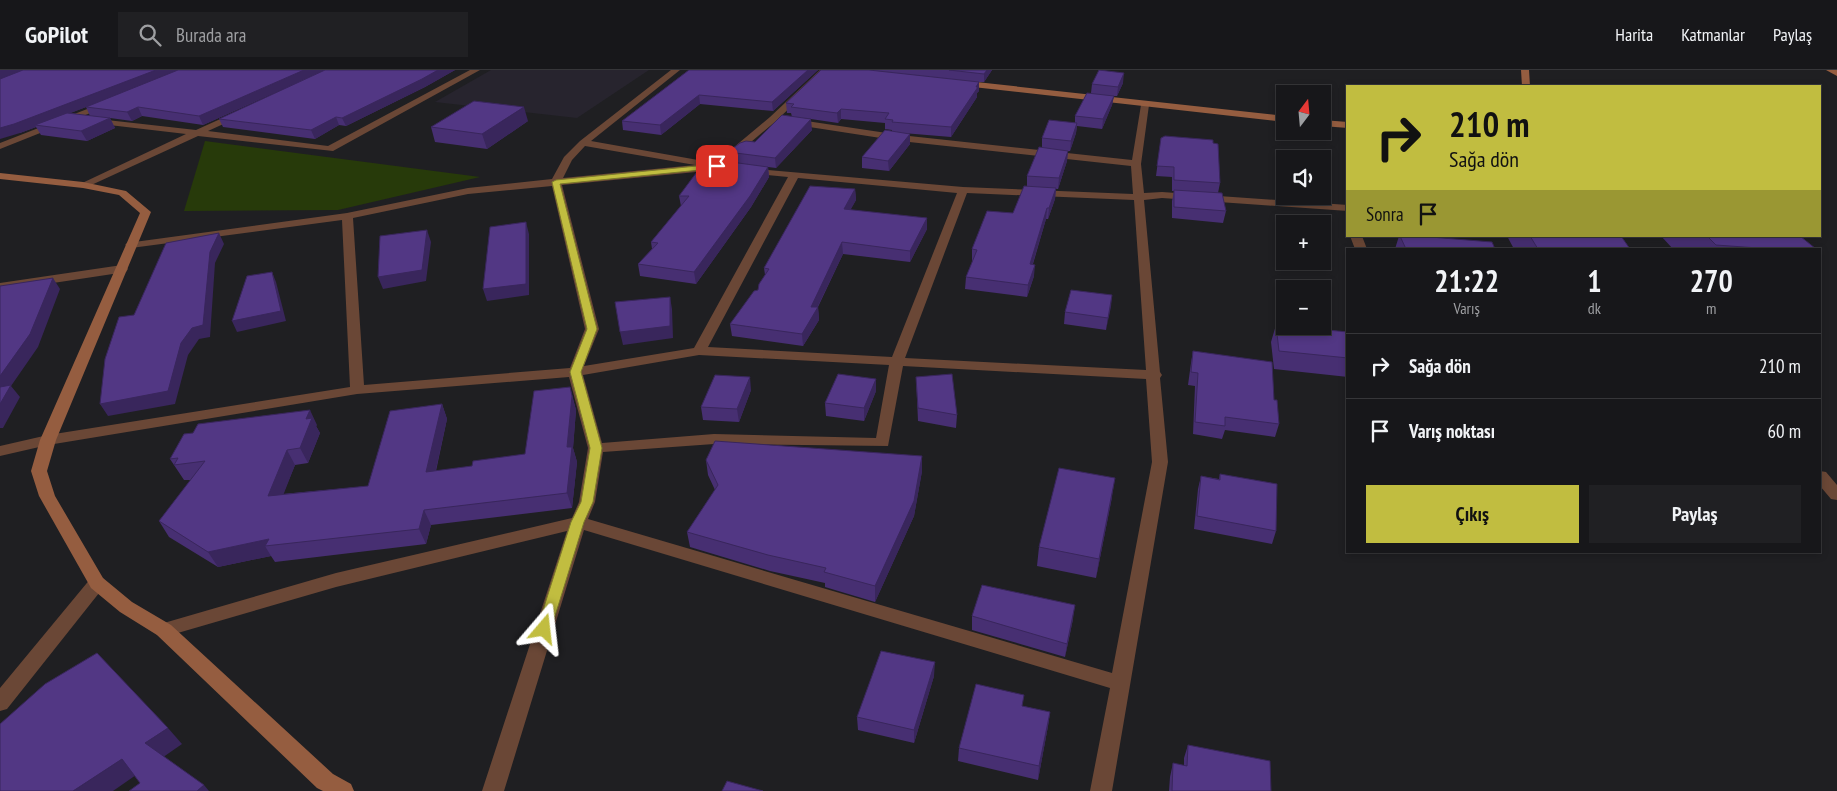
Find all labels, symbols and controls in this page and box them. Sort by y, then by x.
search box [118,12,468,57]
text: GoPilot [25,19,88,50]
icon: search [136,21,164,49]
text: Burada ara [176,23,246,47]
text: Harita [1615,23,1653,46]
text: Katmanlar [1681,23,1745,46]
text: Paylaş [1773,23,1812,46]
north arrow [1276,85,1331,140]
map controls [1276,85,1331,335]
text: 210 m [1449,101,1530,147]
icon: right [1366,105,1431,170]
pin [696,145,738,187]
text: Sağa dön [1449,145,1519,173]
button: sound [1276,150,1331,205]
icon: arrive [703,152,731,180]
icon: arrive [1414,200,1442,228]
text: Sonra [1366,202,1404,226]
button: + [1276,215,1331,270]
text: 21:22 [1434,261,1499,300]
text: 1 [1587,261,1602,300]
text: 270 [1690,261,1733,300]
button: − [1276,280,1331,335]
text: Varış [1453,298,1480,318]
text: dk [1588,298,1601,318]
text: m [1706,298,1716,318]
icon: right [1366,352,1394,380]
text: Sağa dön [1409,354,1471,378]
text: 210 m [1759,354,1801,378]
icon: arrive [1366,417,1394,445]
text: Varış noktası [1409,419,1495,443]
text: 60 m [1768,419,1801,443]
button: Çıkış [1366,485,1579,543]
button: Paylaş [1589,485,1801,543]
position arrow [517,602,569,654]

